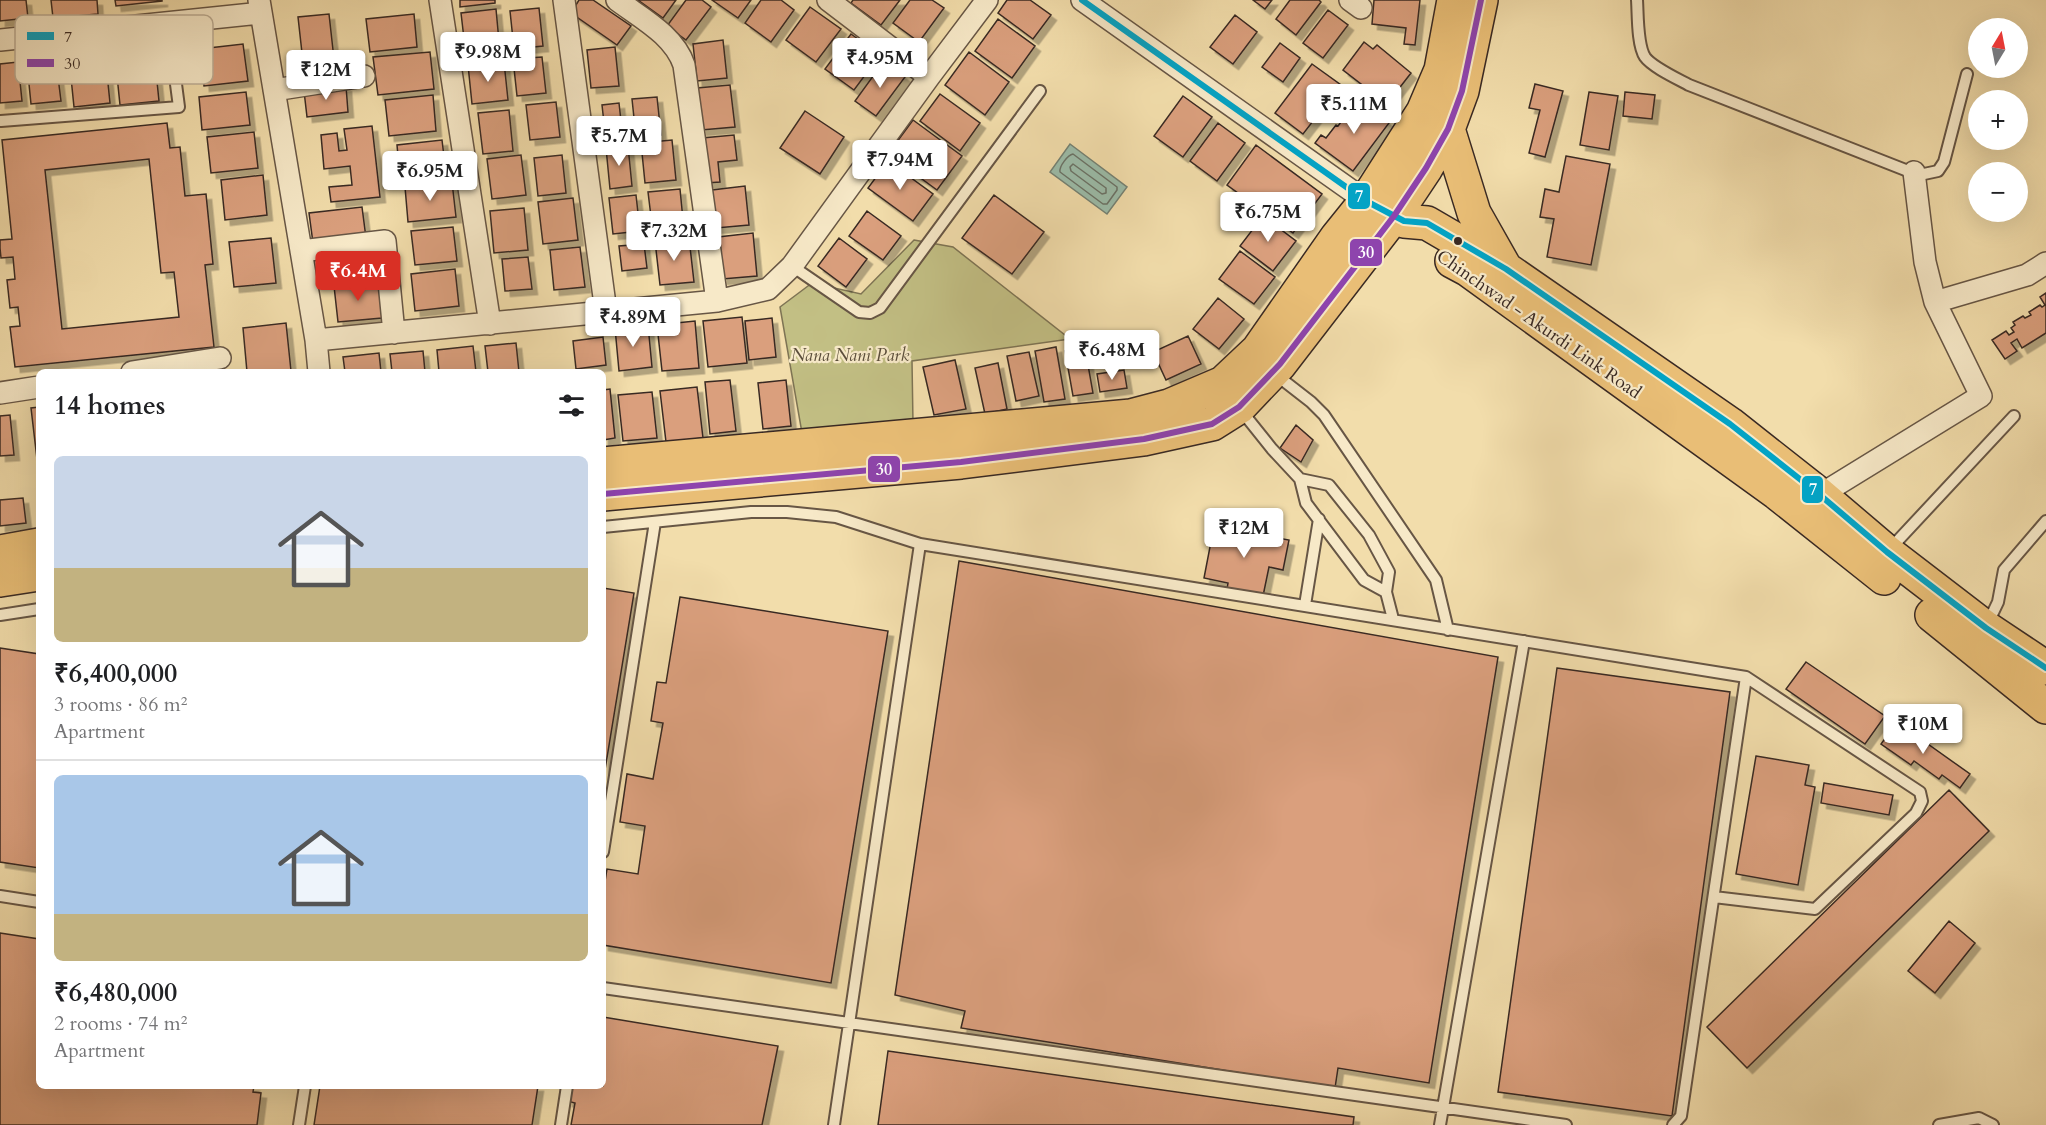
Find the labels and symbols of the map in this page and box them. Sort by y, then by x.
legend [15,15,213,84]
north arrow [1968,18,2028,78]
text: 7 [64,26,72,48]
pin: ₹9.98M [439,32,537,83]
pin: ₹4.95M [831,38,929,89]
pin: ₹12M [290,50,362,101]
text: 30 [64,53,80,75]
pin: ₹5.11M [1305,84,1403,135]
pin: ₹5.7M [577,116,661,167]
pin: ₹7.94M [851,140,949,191]
pin: ₹6.95M [381,151,479,202]
line badge: 7 [1347,182,1371,210]
text: 7 [1355,186,1363,208]
pin: ₹6.75M [1219,192,1317,243]
pin: ₹7.32M [625,211,723,262]
unlabelled marker [1452,235,1464,247]
line badge: 30 [1349,238,1383,267]
text: 30 [1358,242,1374,264]
street label: Chinchwad - Akurdi Link Road [1431,244,1647,405]
pin: ₹6.4M [316,251,400,302]
pin: ₹4.89M [584,297,682,348]
pin: ₹6.48M [1063,330,1161,381]
park label: Nana Nani Park [791,343,909,368]
line badge: 30 [867,455,901,483]
text: 30 [876,459,892,481]
line badge: 7 [1801,475,1824,504]
text: 7 [1809,479,1817,501]
pin: ₹12M [1208,508,1280,559]
pin: ₹10M [1887,704,1959,755]

